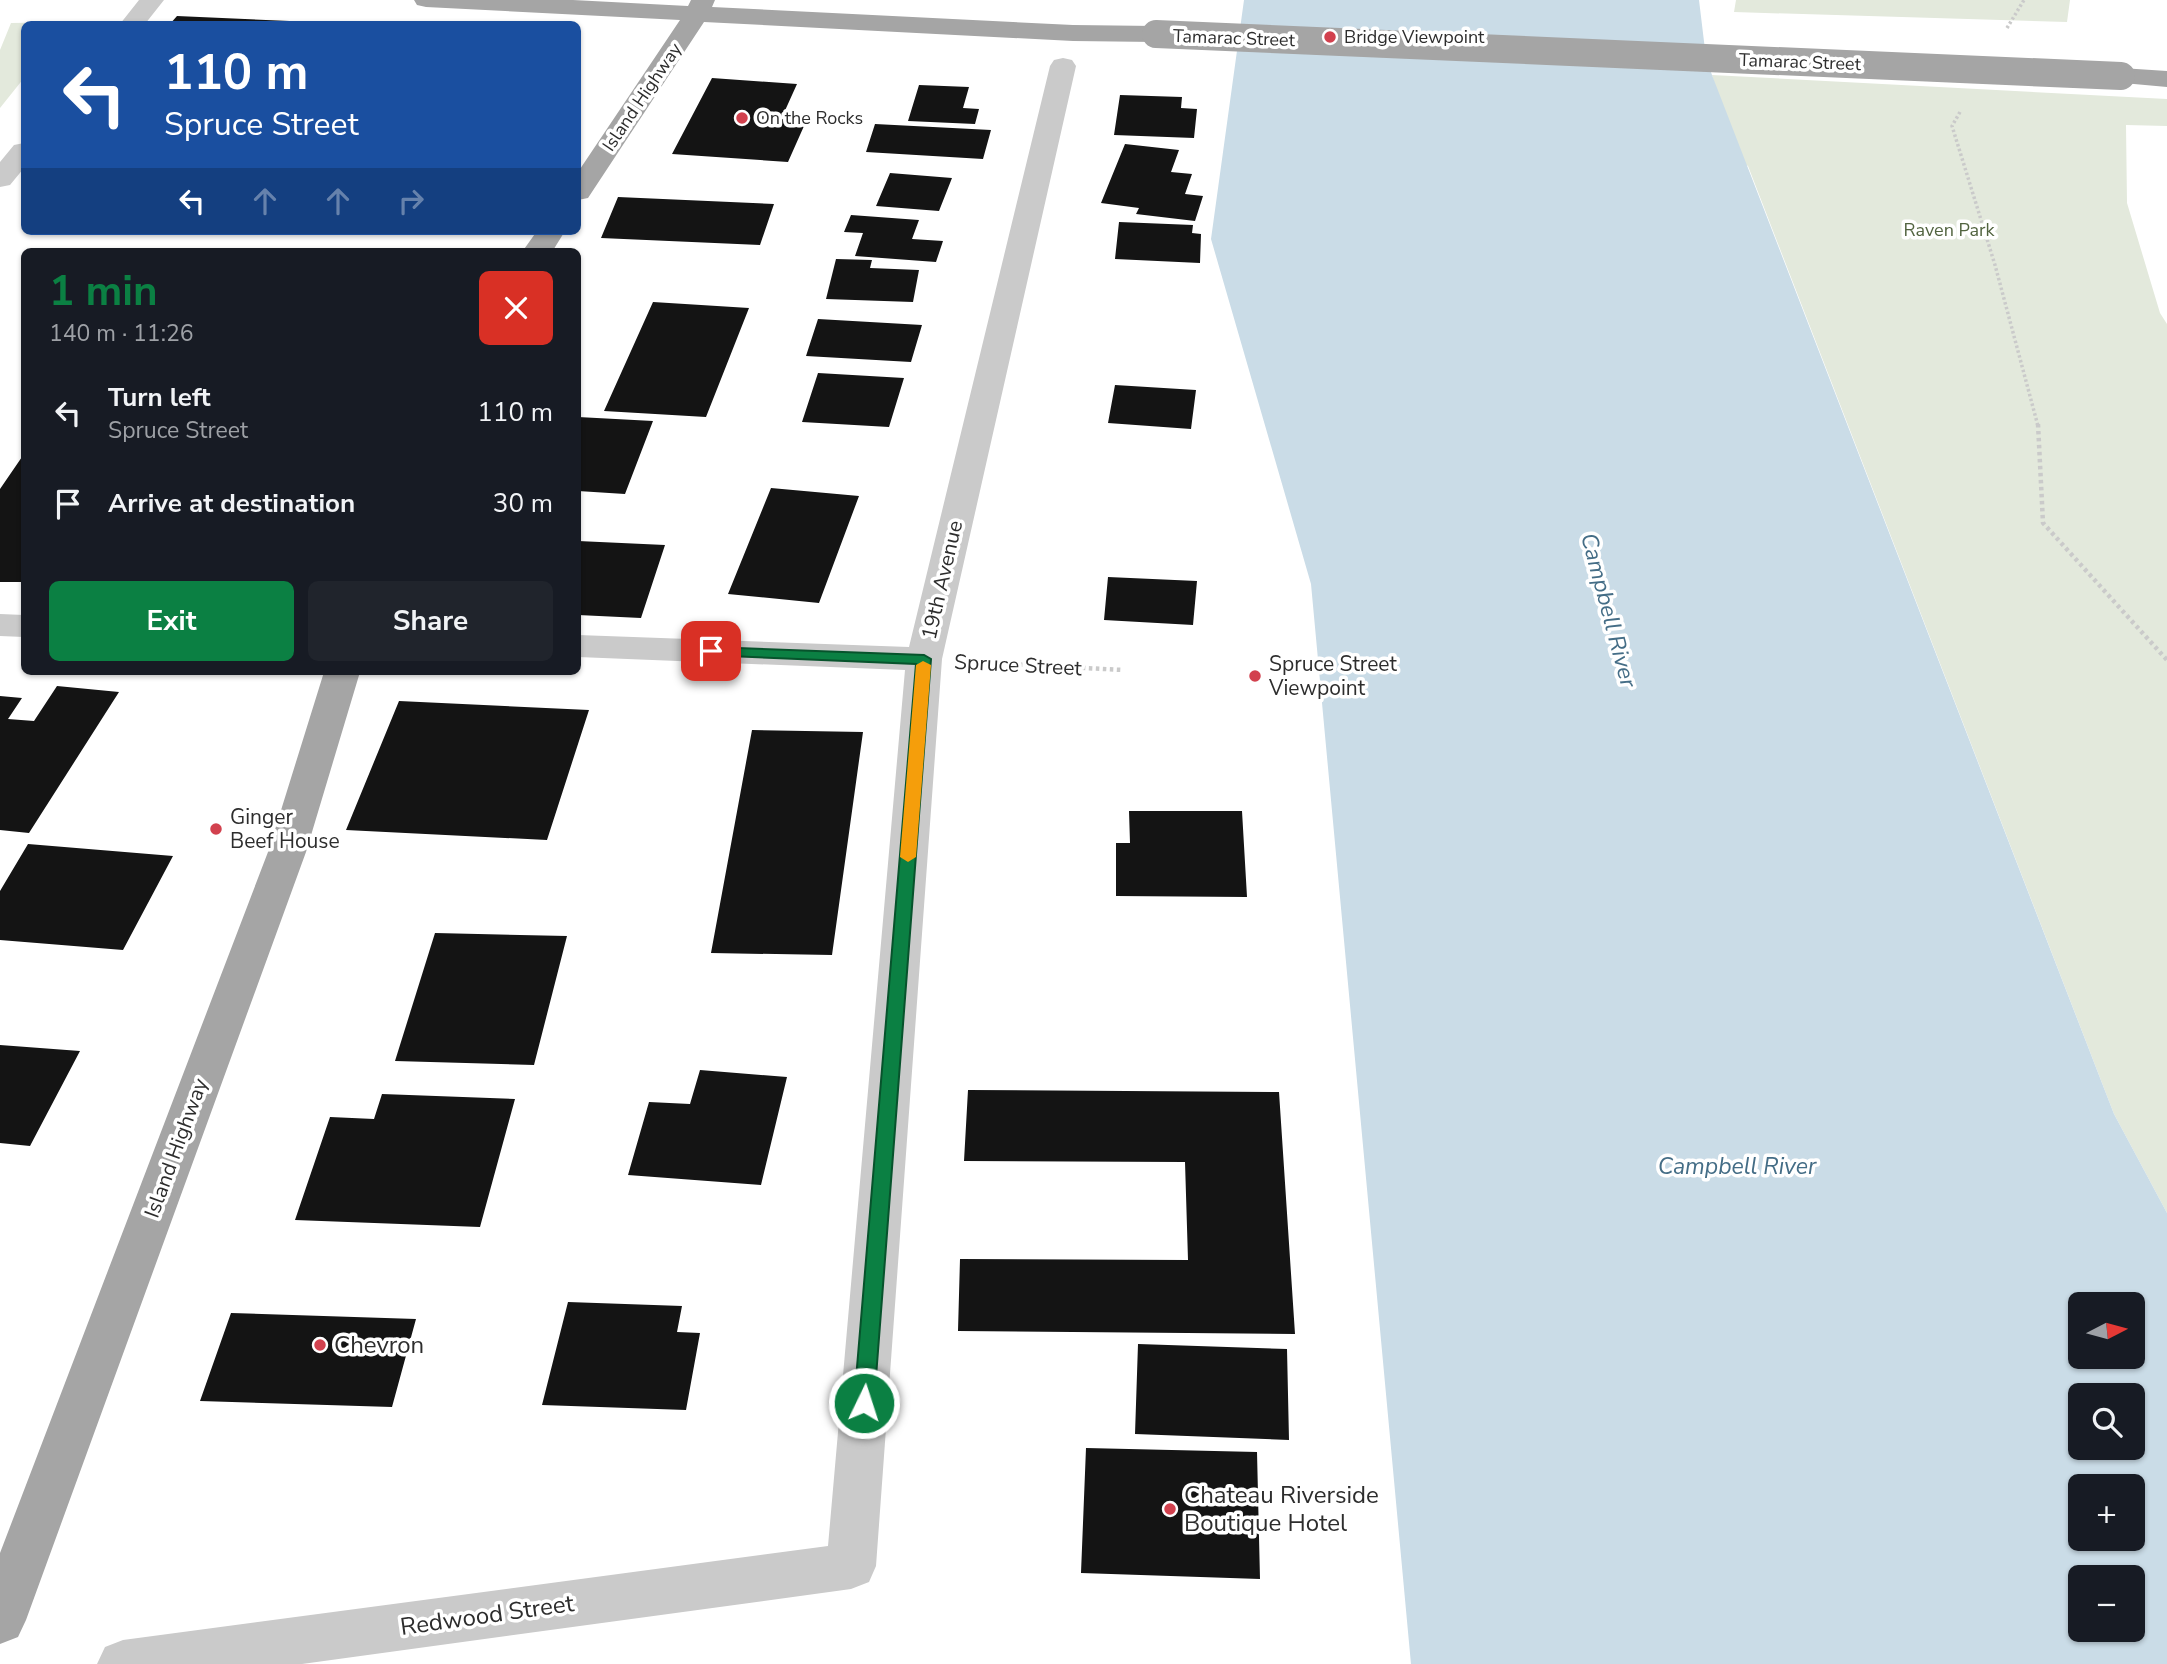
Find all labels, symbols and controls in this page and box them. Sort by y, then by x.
street label: Tamarac Street [1173,24,1296,52]
place label: Bridge Viewpoint [1344,25,1485,49]
marker: Bridge Viewpoint [1322,29,1338,45]
street label: Island Highway [597,38,688,156]
text: 110 m [164,39,308,106]
street label: Tamarac Street [1739,48,1862,76]
icon: left [49,49,140,140]
text: Spruce Street [164,103,359,146]
place label: On the Rocks [756,106,863,130]
marker: On the Rocks [734,110,750,126]
icon: left [173,182,211,220]
icon: ahead [246,182,284,220]
icon: ahead [319,182,357,220]
icon: right [392,182,430,220]
park label: Raven Park [1904,218,1995,242]
text: 1 min [49,263,158,320]
button: close [479,271,553,345]
text: 140 m · 11:26 [49,318,194,349]
text: Turn left [108,380,211,415]
icon: left [49,394,87,432]
text: 110 m [477,395,553,430]
text: Spruce Street [108,415,248,446]
icon: arrive [49,485,87,523]
text: Arrive at destination [108,486,355,521]
text: 30 m [493,486,553,521]
street label: 19th Avenue [915,518,969,642]
water label: Campbell River [1573,530,1644,691]
button: Exit [49,581,294,661]
button: Share [308,581,553,661]
pin [681,621,741,681]
icon: arrive [692,632,730,670]
street label: Spruce Street [953,648,1083,682]
place label: Spruce Street Viewpoint [1268,650,1397,702]
marker: Spruce Street Viewpoint [1247,668,1263,684]
place label: Ginger Beef House [230,803,340,855]
marker: Ginger Beef House [208,821,224,837]
street label: Island Highway [138,1074,214,1222]
water label: Campbell River [1658,1151,1817,1182]
north arrow [2068,1292,2146,1368]
map controls [2068,1292,2145,1642]
place label: Chevron [334,1329,424,1361]
marker: Chevron [312,1337,328,1353]
position arrow [827,1366,901,1440]
button: search [2068,1383,2145,1460]
button: + [2068,1474,2145,1551]
place label: Chateau Riverside Boutique Hotel [1184,1479,1379,1539]
marker: Chateau Riverside Boutique Hotel [1162,1501,1178,1517]
button: − [2068,1565,2145,1642]
street label: Redwood Street [398,1587,576,1643]

